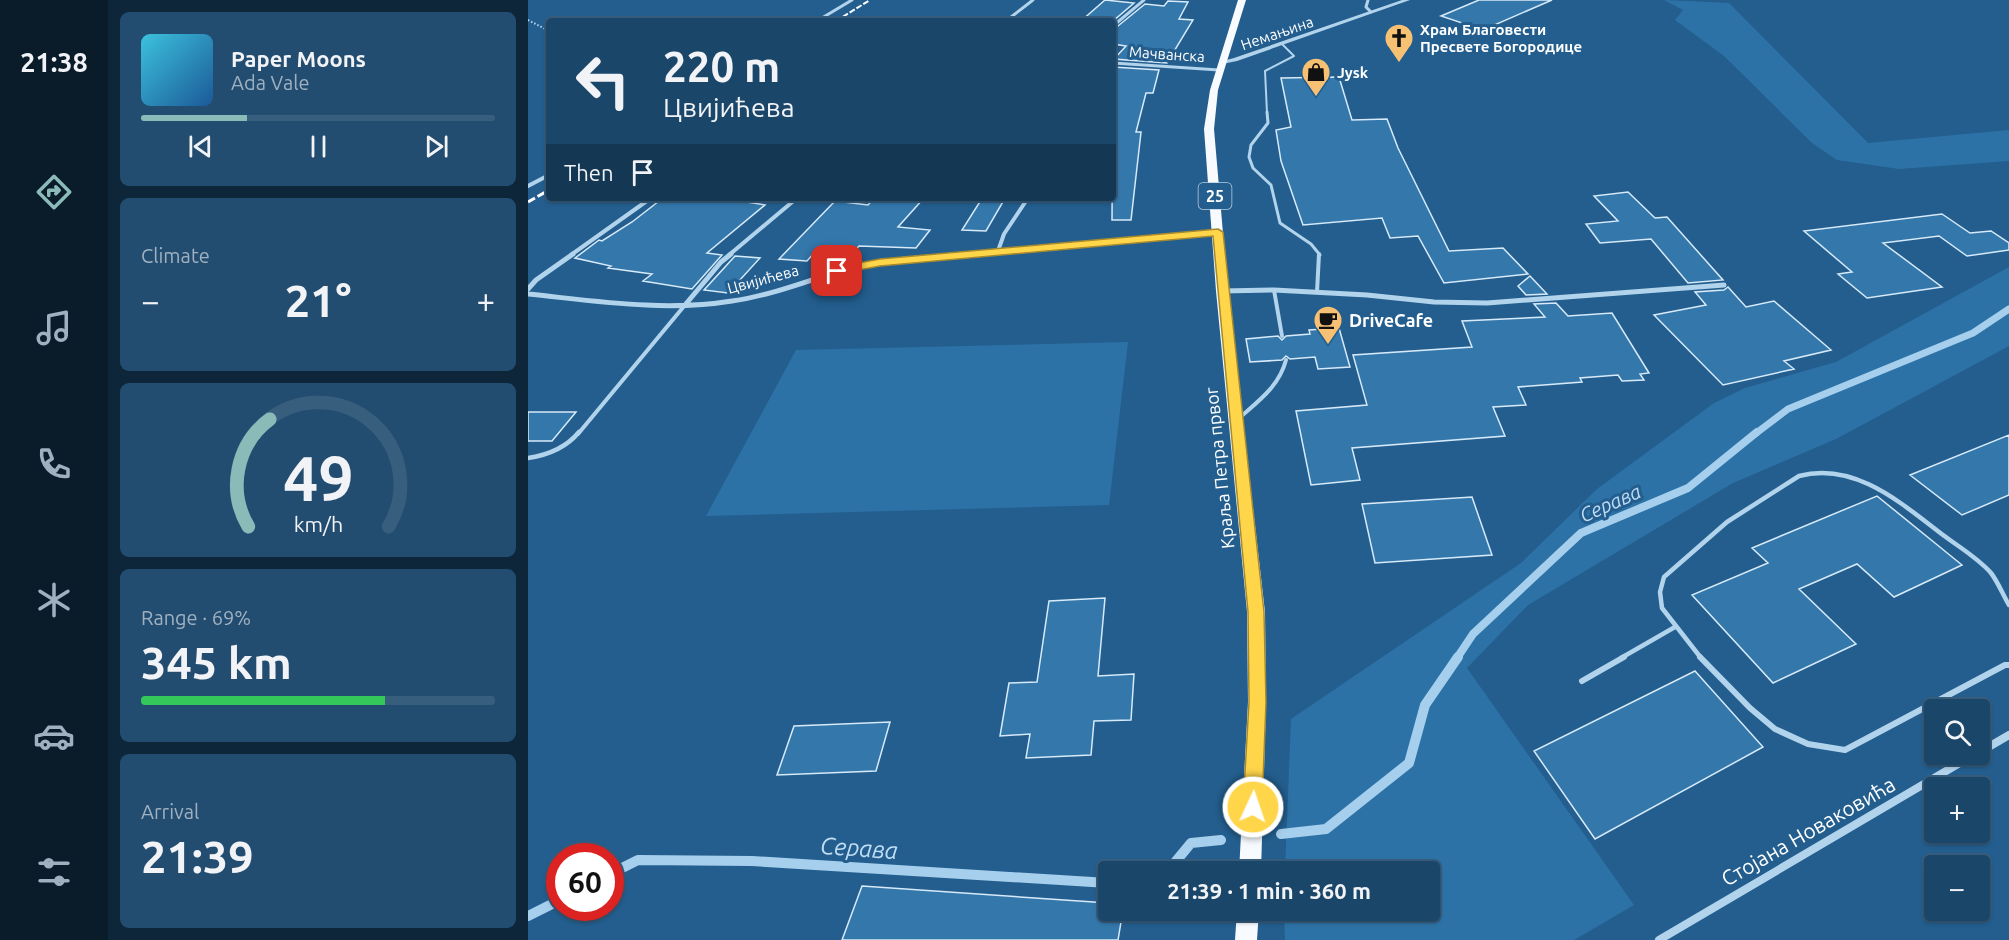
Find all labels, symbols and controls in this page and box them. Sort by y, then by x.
street label: Немањина [1239,13,1315,53]
place label: Храм Благовести Пресвете Богородице [1420,21,1582,55]
church icon: Храм Благовести Пресвете Богородице [1383,22,1415,64]
icon: left [564,42,642,120]
text: 220 m [663,43,780,90]
street label: Мачванска [1129,43,1205,65]
text: Paper Moons [231,46,366,71]
text: 21:38 [20,47,88,77]
shop icon: Jysk [1300,56,1332,98]
place label: Jysk [1337,64,1369,81]
text: Ada Vale [231,71,309,94]
text: Цвијићева [663,92,795,122]
icon: previous [184,130,217,163]
icon: pause [302,130,335,163]
icon: next [420,130,453,163]
icon: arrive [626,156,659,189]
text: Then [564,160,614,185]
icon: directions [33,171,75,213]
road number: 25 [1198,183,1232,209]
text: Climate [141,244,210,267]
pin [811,245,862,296]
icon: arrive [820,254,853,287]
street label: Цвијићева [725,261,801,297]
text: 21° [285,275,351,326]
text: − [141,282,160,319]
text: + [476,282,495,319]
cafe icon: DriveCafe [1312,304,1344,346]
icon: music [33,307,75,349]
place label: DriveCafe [1349,310,1433,330]
street label: Краља Петра првог [1201,386,1237,550]
icon: phone [33,443,75,485]
text: 49 [283,443,353,513]
water label: Серава [1576,479,1645,527]
text: km/h [293,512,343,536]
icon: climate [33,579,75,621]
text: Range · 69% [141,606,251,629]
text: 345 km [141,637,292,688]
map controls [1924,699,1990,921]
button: search [1924,699,1990,765]
icon: car [33,715,75,757]
street label: Стојана Новаковића [1717,771,1899,891]
position arrow [1221,775,1285,839]
button: + [1924,777,1990,843]
text: Arrival [141,800,199,823]
text: 21:39 [141,831,254,882]
water label: Серава [819,832,899,864]
speed limit sign: 60 [546,843,624,921]
icon: filters [33,851,75,893]
button: − [1924,855,1990,921]
text: 21:39 · 1 min · 360 m [1167,878,1371,903]

